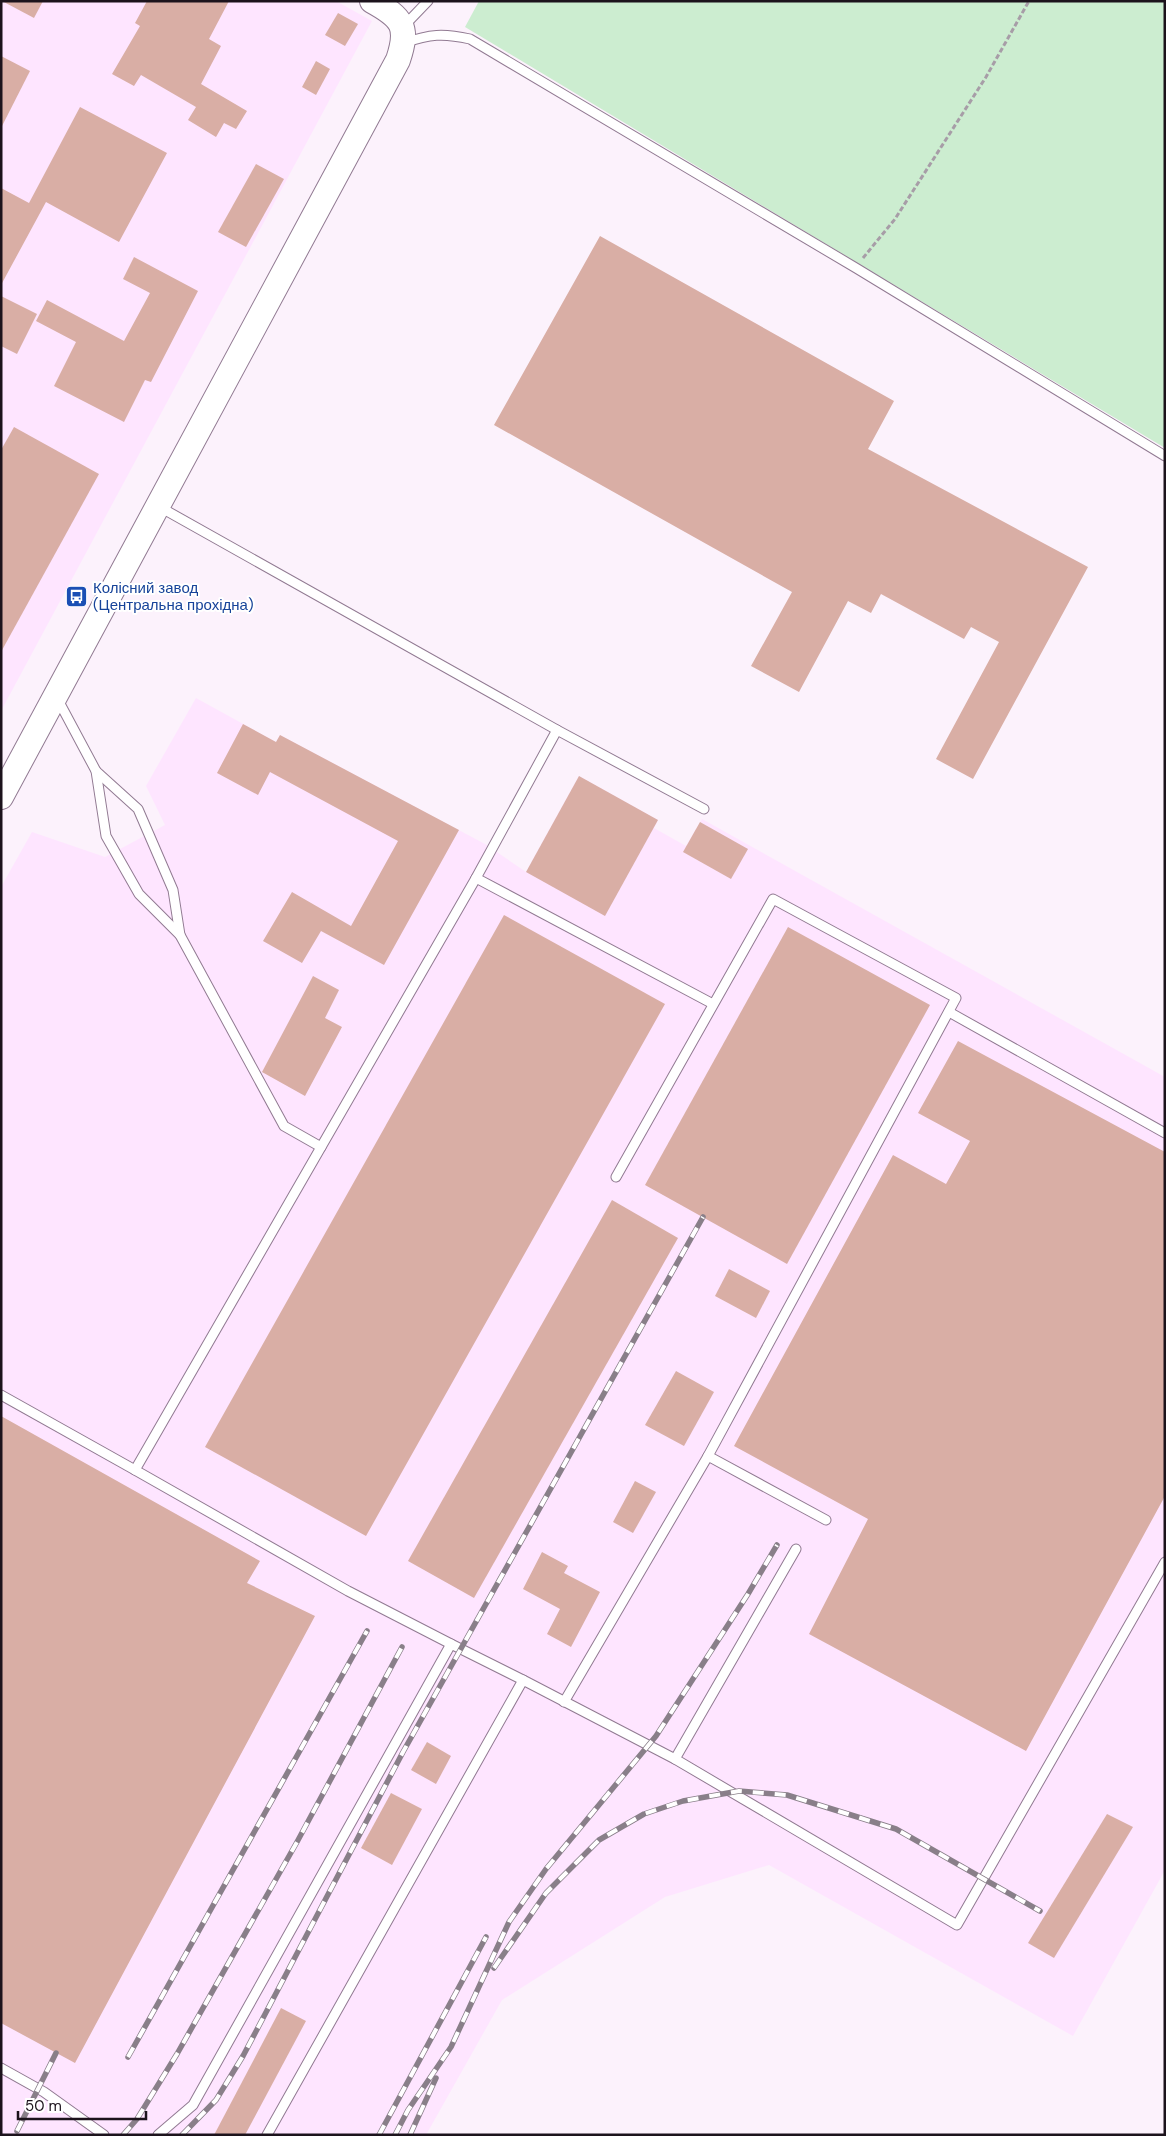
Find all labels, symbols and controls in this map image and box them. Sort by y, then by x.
place label: Колісний завод (Центральна прохідна) [93,578,254,615]
bus stop icon: Колісний завод (Центральна прохідна) [65,585,89,609]
scale bar [18,2088,145,2120]
text: 50 m [25,2096,62,2116]

